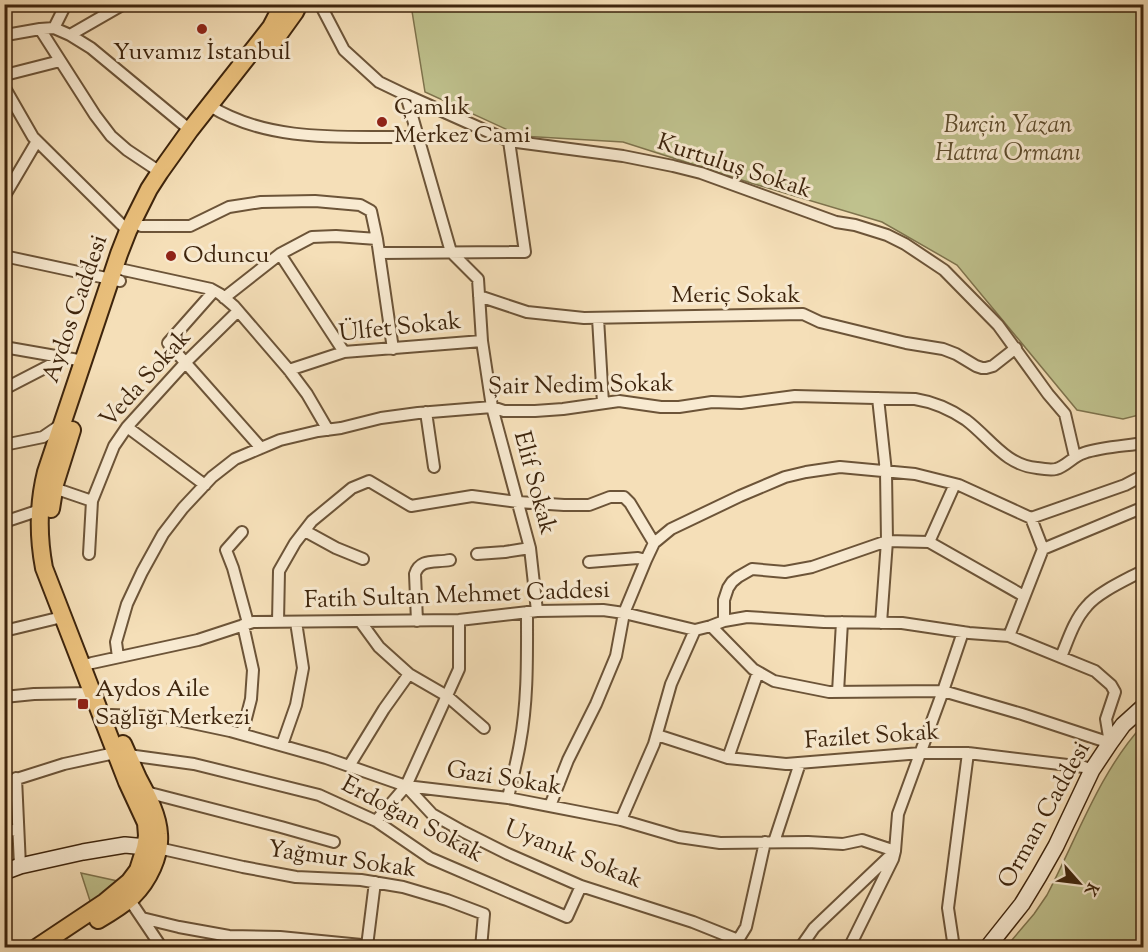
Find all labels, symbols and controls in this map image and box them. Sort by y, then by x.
marker: Yuvamız İstanbul [195,22,209,36]
place label: Yuvamız İstanbul [113,36,291,70]
place label: Çamlık Merkez Cami [394,91,531,153]
park label: Burçin Yazan Hatıra Ormanı [935,109,1081,171]
marker: Çamlık Merkez Cami [375,115,389,129]
street label: Kurtuluş Sokak [652,126,816,208]
street label: Aydos Caddesi [35,230,117,388]
place label: Oduncu [183,239,269,273]
marker: Oduncu [164,249,178,263]
street label: Meriç Sokak [671,279,801,313]
street label: Ülfet Sokak [337,305,463,351]
street label: Veda Sokak [92,322,200,436]
street label: Şair Nedim Sokak [488,367,674,405]
street label: Elif Sokak [504,427,564,539]
street label: Fatih Sultan Mehmet Caddesi [304,574,611,618]
place label: Aydos Aile Sağlığı Merkezi [95,673,250,735]
marker: Aydos Aile Sağlığı Merkezi [76,697,90,711]
street label: Fazilet Sokak [803,715,941,759]
street label: Orman Caddesi [990,735,1100,895]
street label: Gazi Sokak [444,753,564,805]
street label: Erdoğan Sokak [335,768,489,872]
street label: Uyanık Sokak [499,812,647,898]
street label: Yağmur Sokak [265,833,419,887]
north arrow [1049,853,1109,913]
text: K [1077,878,1103,900]

